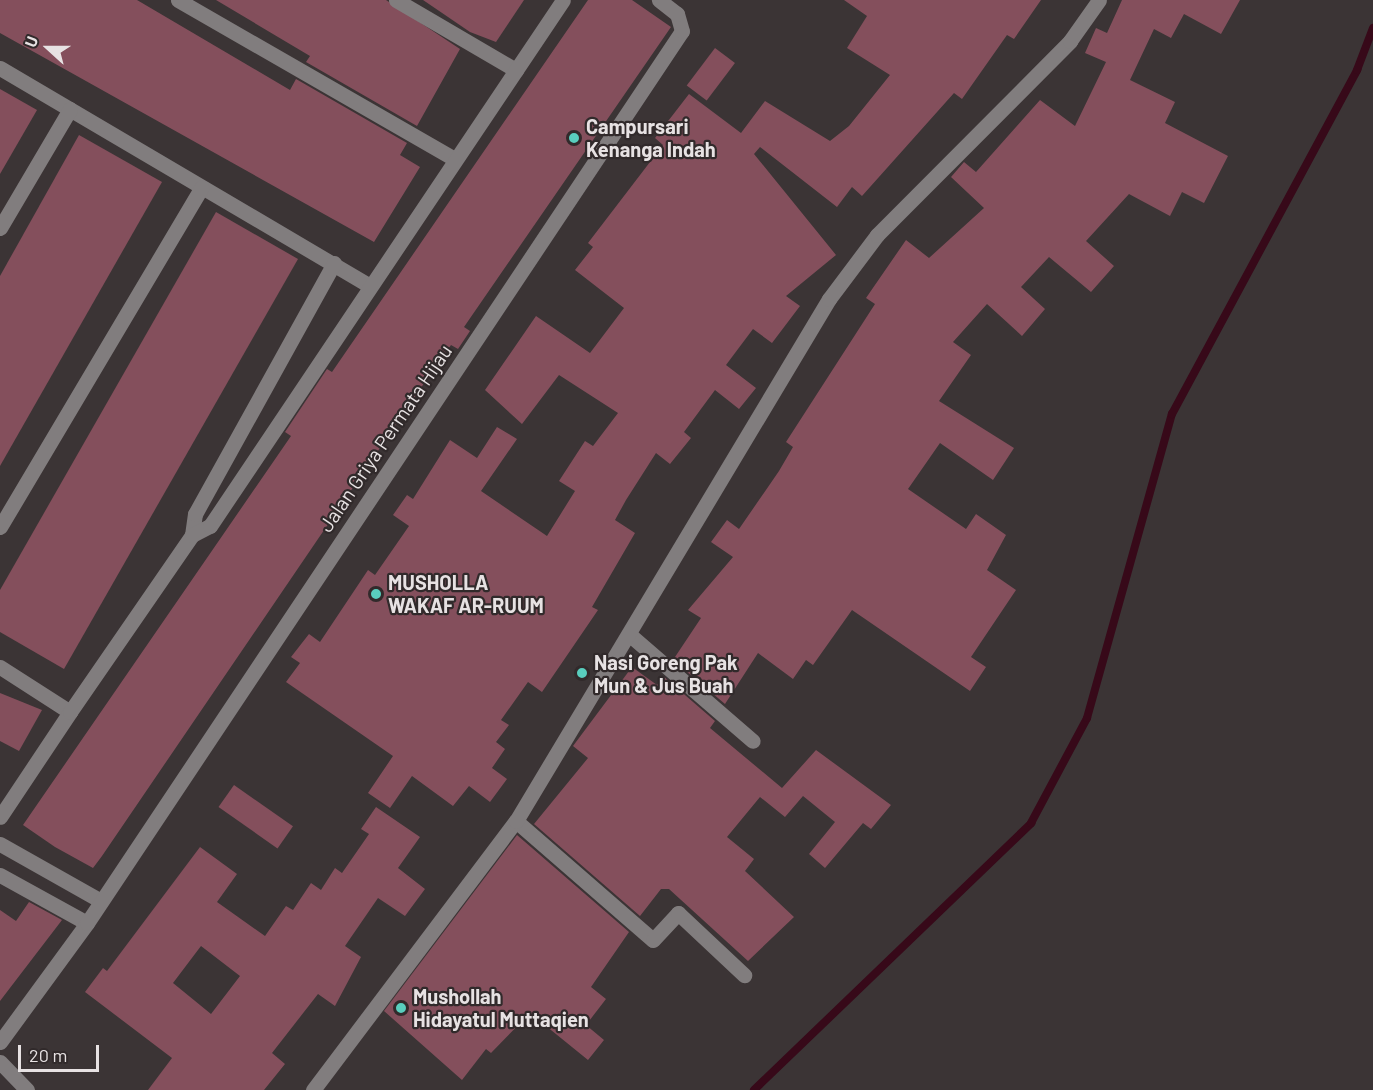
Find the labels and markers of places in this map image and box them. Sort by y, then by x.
place label: Campursari Kenanga Indah [586,114,716,161]
marker: Campursari Kenanga Indah [567,131,581,145]
place label: MUSHOLLA WAKAF AR-RUUM [388,570,544,617]
marker: MUSHOLLA WAKAF AR-RUUM [369,587,383,601]
place label: Nasi Goreng Pak Mun & Jus Buah [594,650,738,697]
marker: Nasi Goreng Pak Mun & Jus Buah [575,666,589,680]
place label: Mushollah Hidayatul Muttaqien [413,984,589,1031]
marker: Mushollah Hidayatul Muttaqien [394,1001,408,1015]

